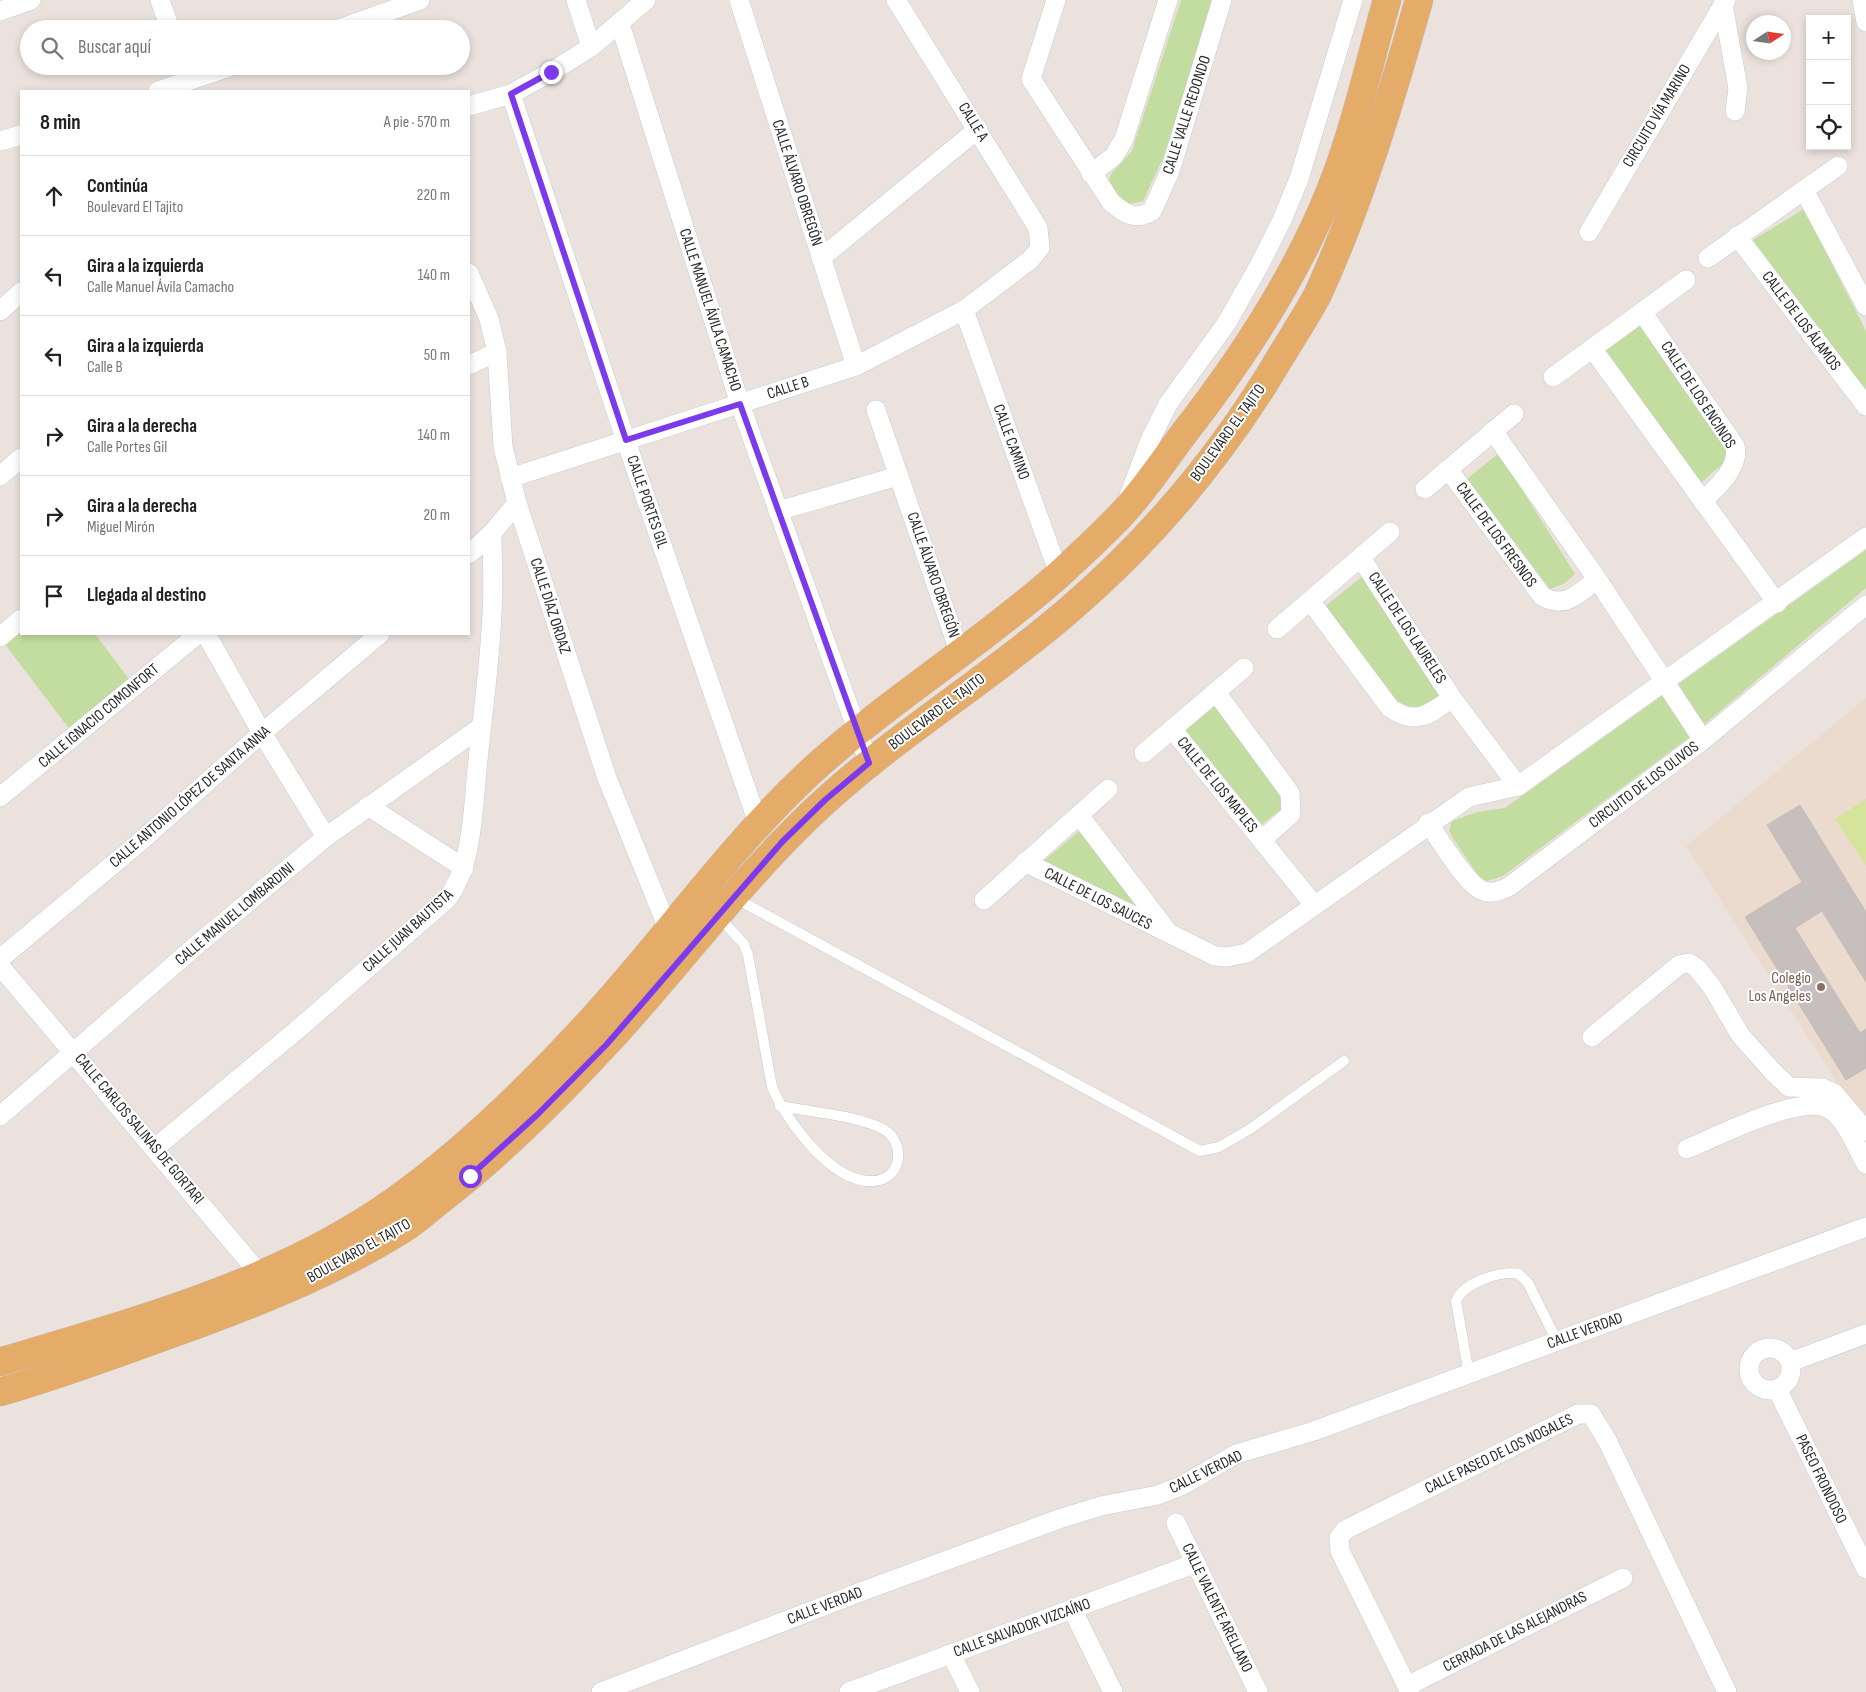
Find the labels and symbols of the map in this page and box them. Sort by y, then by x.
north arrow [1746,15,1791,60]
street label: CALLE VALLE REDONDO [1159,53,1215,177]
route end [540,61,563,84]
street label: CIRCUITO VÍA MARINO [1619,61,1695,171]
street label: CALLE A [954,99,992,145]
street label: CALLE ÁLVARO OBREGÓN [768,117,826,249]
street label: CALLE MANUEL ÁVILA CAMACHO [675,226,745,394]
street label: CALLE DE LOS ÁLAMOS [1757,268,1845,374]
street label: CALLE DE LOS ENCINOS [1656,338,1740,452]
street label: CALLE B [765,372,811,404]
street label: BOULEVARD EL TAJITO [1186,381,1270,485]
street label: CALLE CAMINO [989,402,1033,482]
street label: CALLE PORTES GIL [622,453,672,551]
street label: CALLE DE LOS FRESNOS [1451,479,1541,591]
street label: CALLE ÁLVARO OBREGÓN [903,510,963,640]
street label: CALLE DÍAZ ORDAZ [526,556,575,657]
street label: CALLE DE LOS LAURELES [1364,569,1450,688]
street label: CALLE IGNACIO COMONFORT [35,660,164,772]
street label: BOULEVARD EL TAJITO [885,670,989,754]
street label: CALLE ANTONIO LÓPEZ DE SANTA ANNA [106,722,274,872]
street label: CALLE DE LOS MAPLES [1173,733,1262,837]
street label: CIRCUITO DE LOS OLIVOS [1585,737,1703,832]
street label: CALLE MANUEL LOMBARDINI [171,859,299,969]
street label: CALLE DE LOS SAUCES [1041,864,1155,934]
street label: CALLE JUAN BAUTISTA [359,885,457,977]
place label: Colegio Los Angeles [1748,969,1811,1006]
marker: Colegio Los Angeles [1815,981,1827,993]
street label: CALLE CARLOS SALINAS DE GORTARI [70,1050,208,1208]
route start [459,1165,482,1188]
street label: BOULEVARD EL TAJITO [304,1215,414,1287]
street label: CALLE VERDAD [1545,1308,1626,1353]
street label: CALLE PASEO DE LOS NOGALES [1422,1410,1576,1498]
street label: PASEO FRONDOSO [1791,1431,1851,1527]
street label: CALLE VERDAD [1166,1446,1246,1498]
street label: CALLE VALENTE ARELLANO [1178,1540,1257,1676]
street label: CALLE VERDAD [785,1583,865,1629]
street label: CERRADA DE LAS ALEJANDRAS [1440,1587,1590,1676]
street label: CALLE SALVADOR VIZCAÍNO [951,1594,1093,1662]

